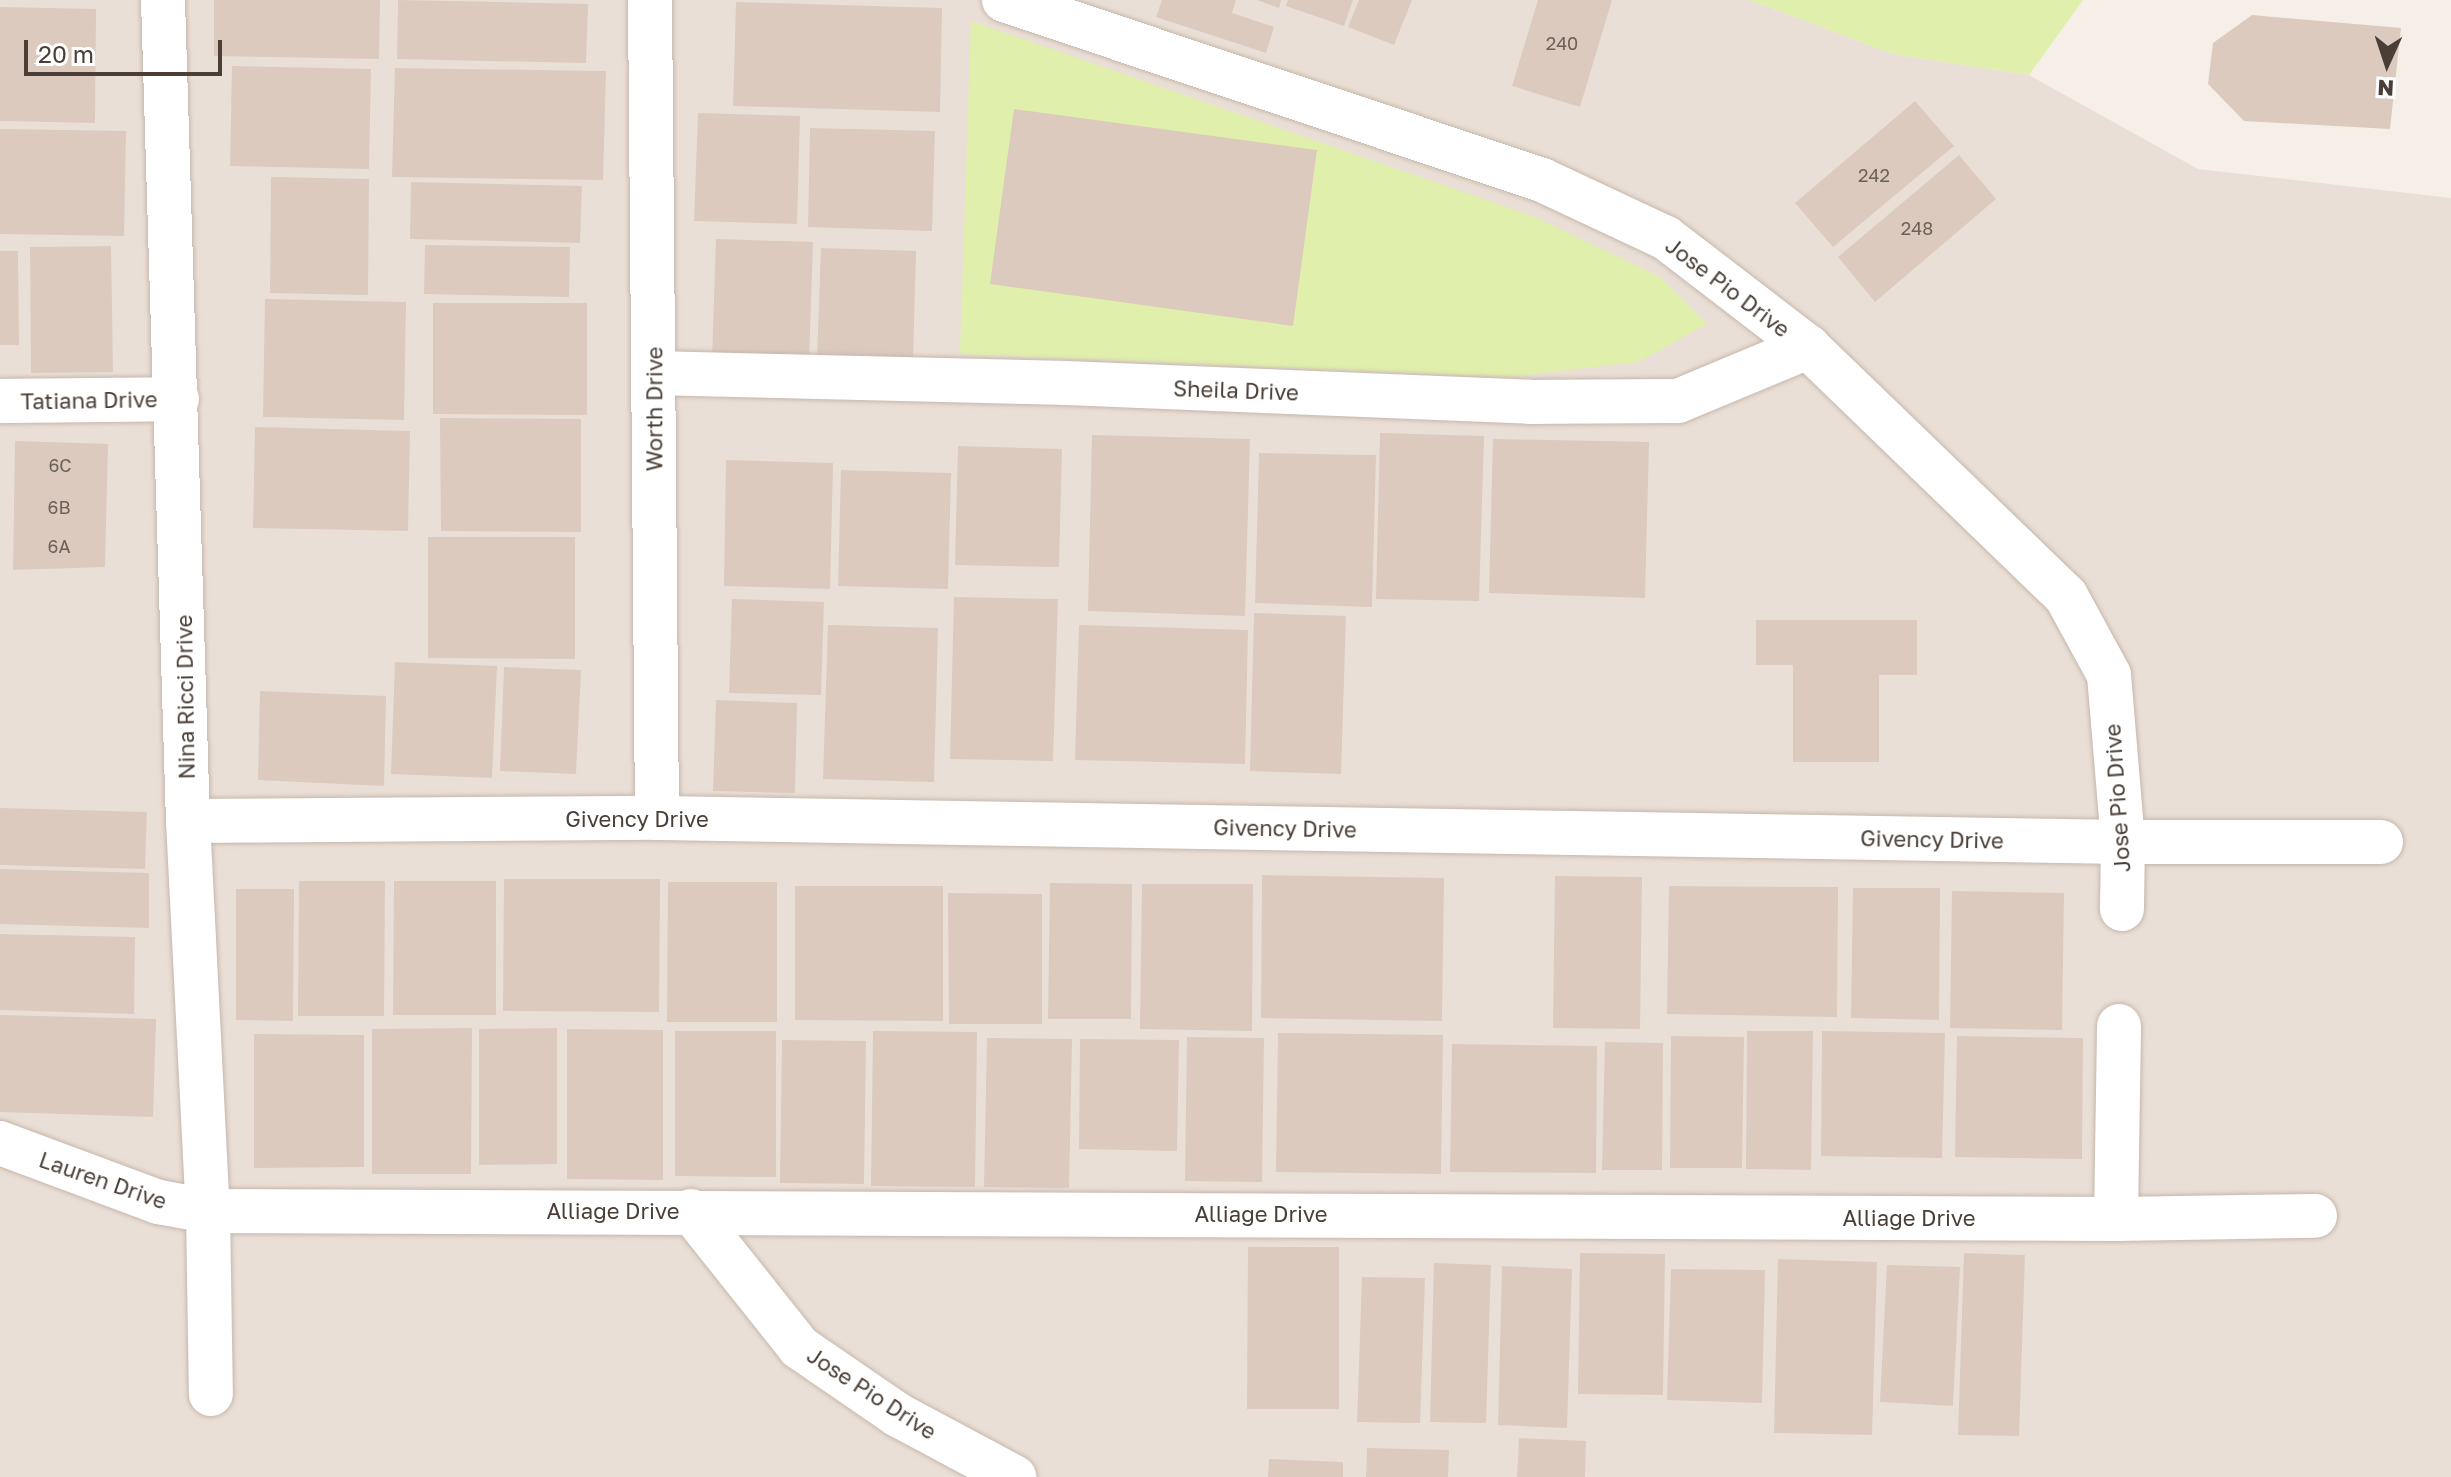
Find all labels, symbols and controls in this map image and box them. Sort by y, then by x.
scale bar [28,24,226,74]
north arrow [2347,24,2427,104]
house number: 240 [1546,32,1578,54]
text: 20 m [38,39,94,68]
text: N [2377,75,2395,102]
house number: 242 [1858,164,1890,186]
house number: 248 [1901,217,1933,239]
street label: Jose Pio Drive [1661,232,1795,342]
street label: Worth Drive [641,347,667,471]
street label: Sheila Drive [1173,375,1299,405]
street label: Tatiana Drive [20,386,158,414]
house number: 6C [48,454,72,476]
house number: 6B [48,496,70,518]
house number: 6A [48,535,70,557]
street label: Nina Ricci Drive [170,614,200,780]
street label: Jose Pio Drive [2099,723,2135,873]
street label: Givency Drive [565,806,709,832]
street label: Givency Drive [1213,814,1357,842]
street label: Givency Drive [1860,825,2004,853]
street label: Lauren Drive [36,1146,170,1214]
street label: Alliage Drive [546,1198,680,1224]
street label: Alliage Drive [1194,1201,1328,1227]
street label: Alliage Drive [1842,1205,1976,1231]
street label: Jose Pio Drive [802,1341,942,1445]

